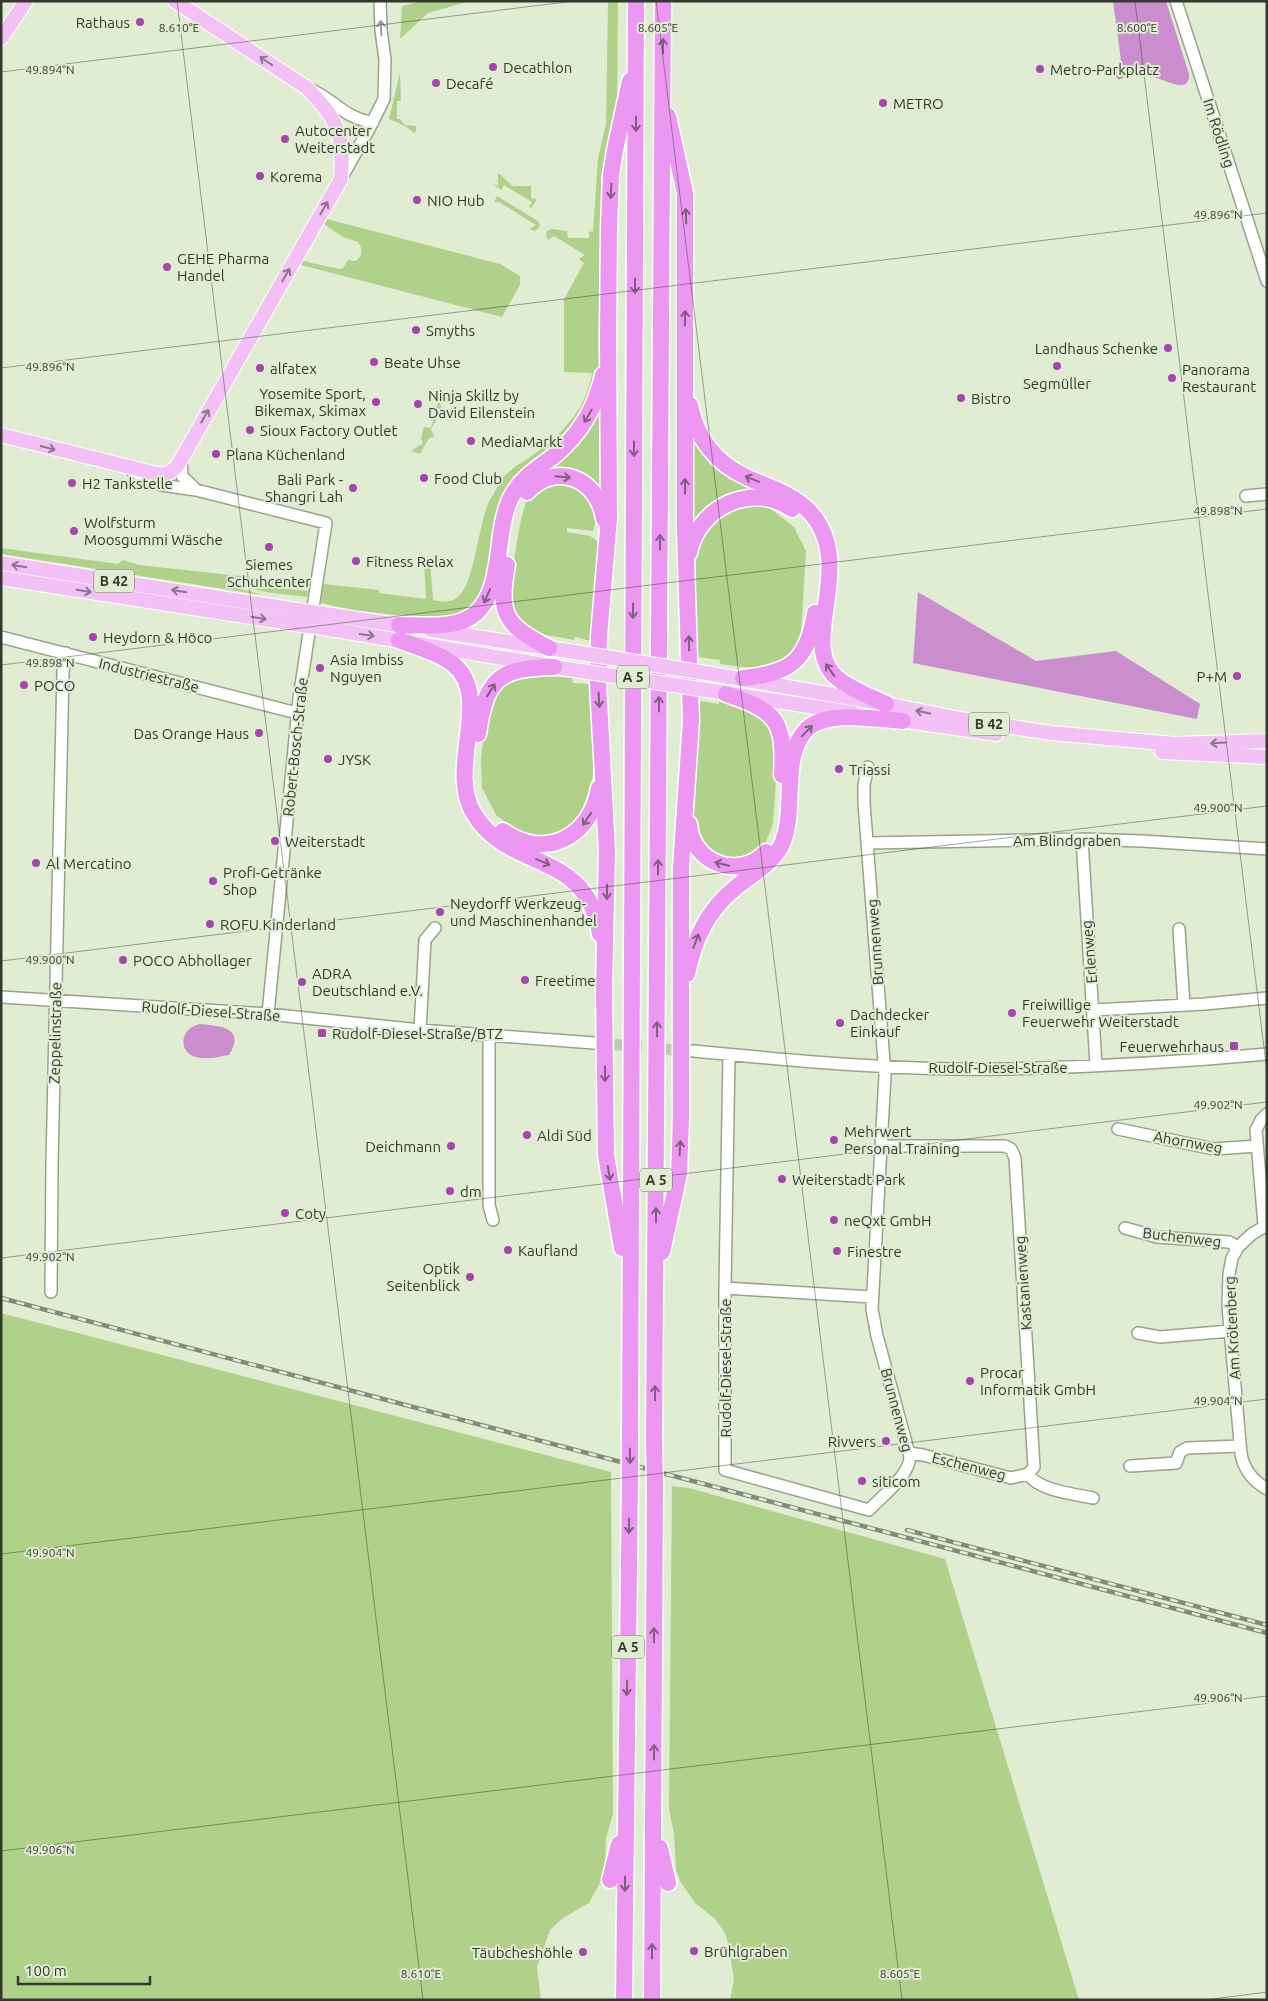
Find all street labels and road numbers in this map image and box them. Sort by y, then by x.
street label: Im Rödling [1200,96,1238,170]
road number: B 42 [94,570,134,592]
street label: Industriestraße [97,654,201,696]
road number: A 5 [617,666,649,689]
street label: Robert-Bosch-Straße [279,677,311,817]
road number: B 42 [969,712,1009,736]
street label: Am Blindgraben [1013,832,1121,849]
street label: Brunnenweg [864,898,886,986]
street label: Erlenweg [1078,920,1100,984]
street label: Zeppelinstraße [46,982,64,1084]
street label: Rudolf-Diesel-Straße [141,998,281,1024]
street label: Rudolf-Diesel-Straße [928,1059,1068,1076]
street label: Ahornweg [1152,1128,1224,1156]
road number: A 5 [640,1168,672,1192]
street label: Buchenweg [1142,1224,1222,1250]
street label: Kastanienweg [1011,1235,1035,1331]
street label: Am Krötenberg [1221,1276,1243,1380]
street label: Rudolf-Diesel-Straße [717,1298,734,1438]
street label: Brunnenweg [878,1366,916,1454]
street label: Eschenweg [930,1449,1008,1483]
road number: A 5 [612,1635,644,1658]

